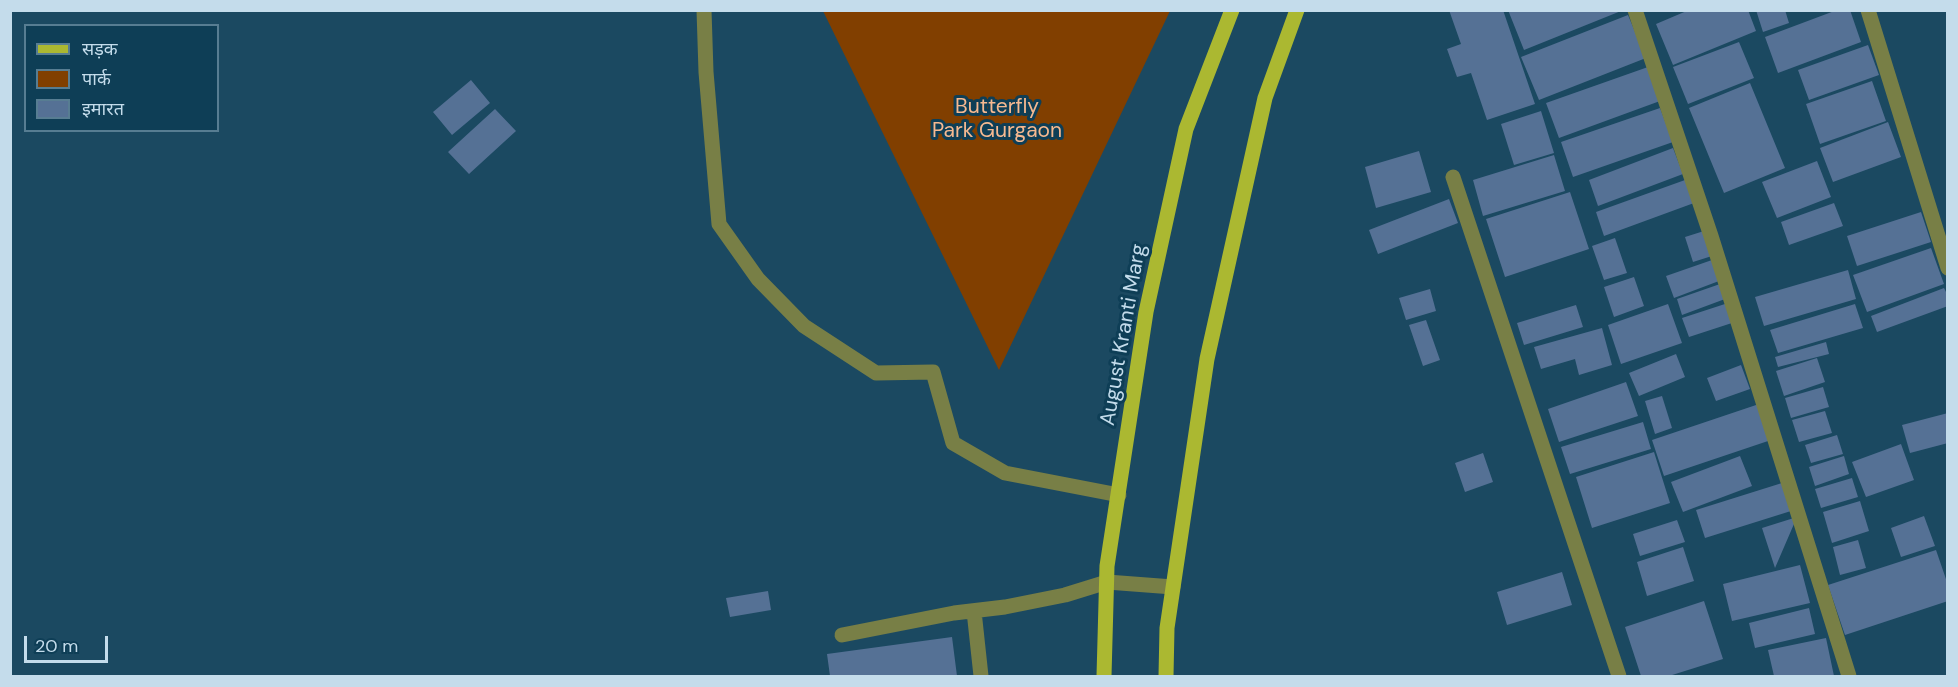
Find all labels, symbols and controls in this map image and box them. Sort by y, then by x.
legend [24,24,219,132]
text: सड़क [82,37,118,61]
text: पार्क [82,67,111,91]
park label: Butterfly Park Gurgaon [932,94,1062,144]
text: इमारत [82,97,124,121]
street label: August Kranti Marg [1096,242,1152,428]
scale bar [27,624,111,662]
text: 20 m [35,634,78,658]

